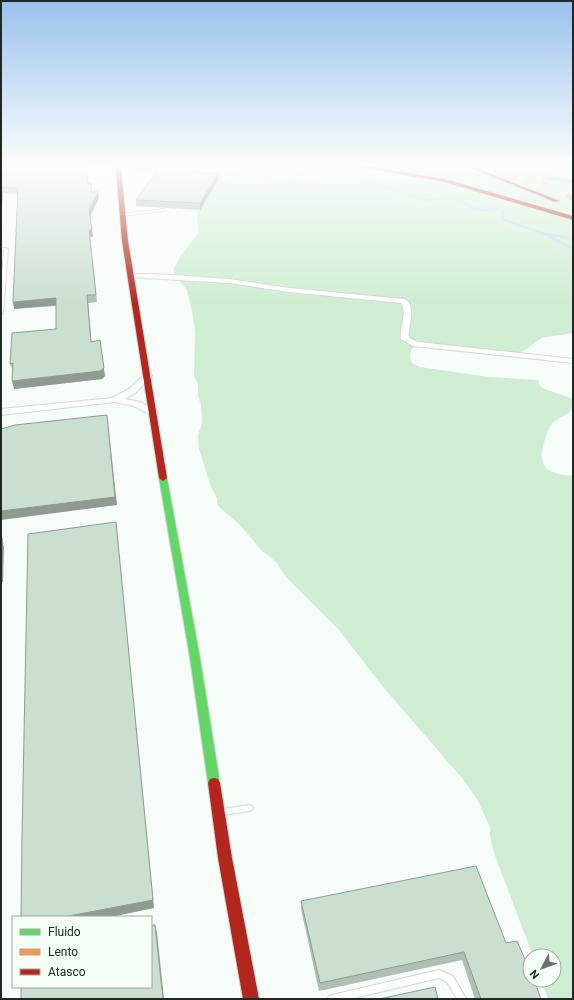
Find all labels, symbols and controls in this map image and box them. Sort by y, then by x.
legend [12,916,152,988]
text: Fluido [48,925,81,939]
text: Lento [48,945,78,959]
north arrow [522,948,562,988]
text: Atasco [48,965,86,979]
text: N [527,967,542,981]

